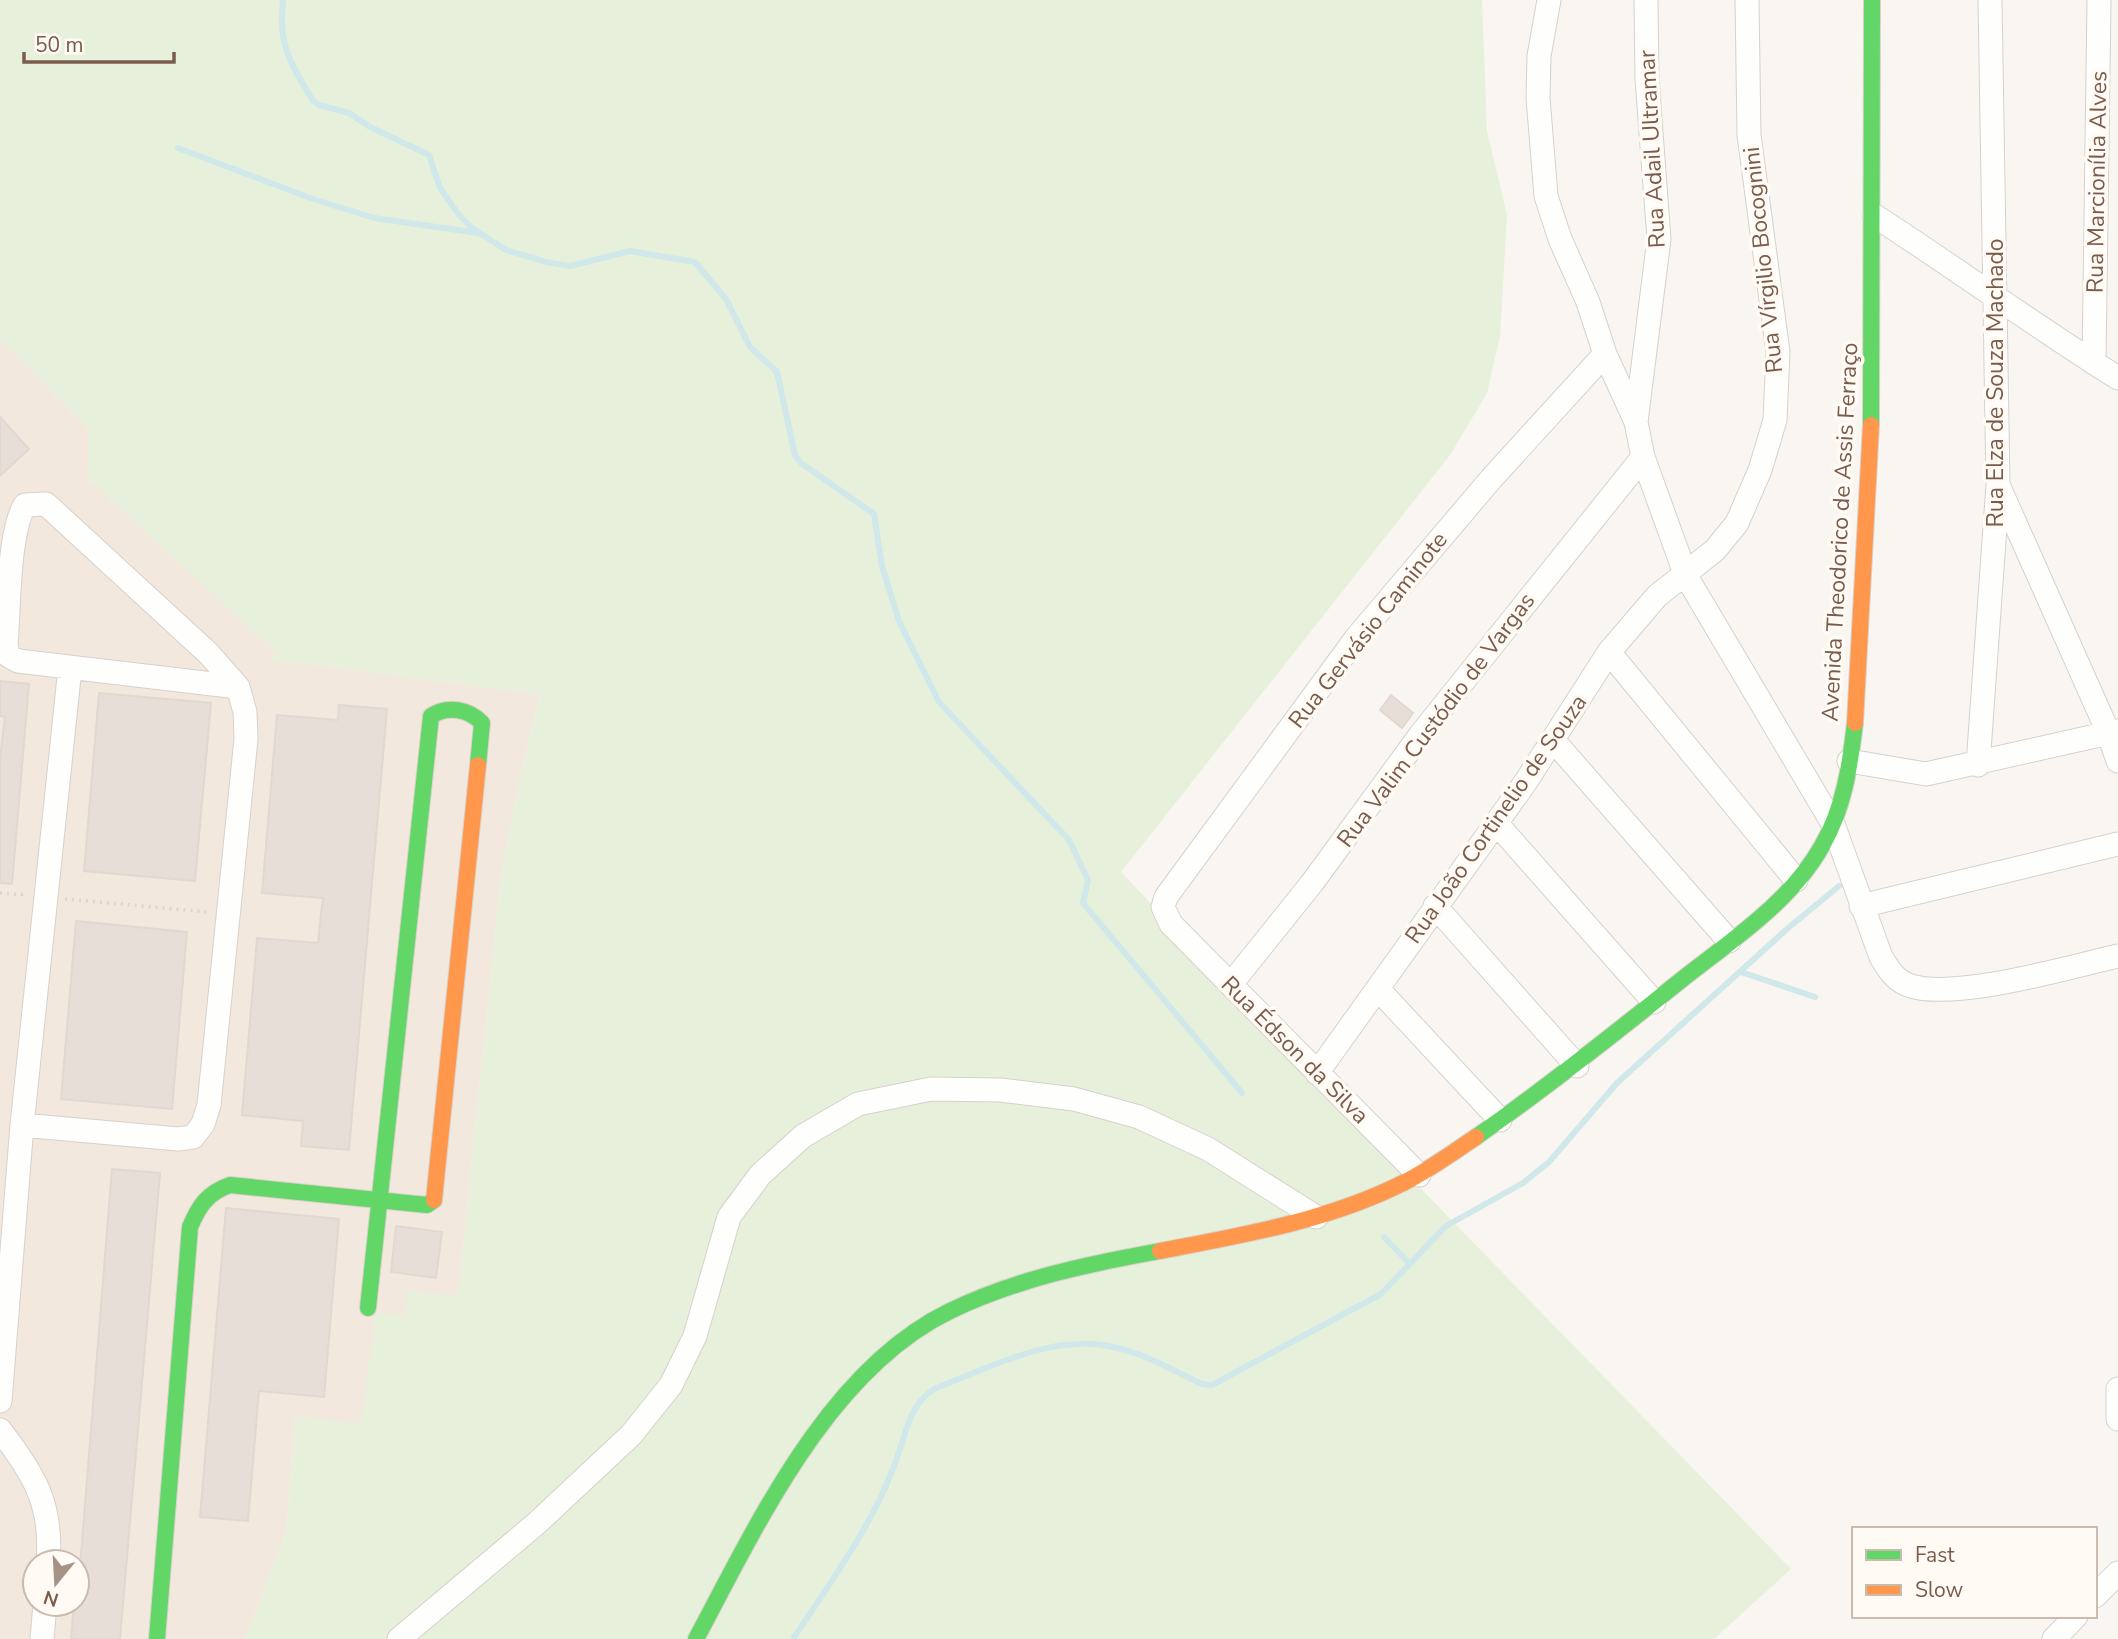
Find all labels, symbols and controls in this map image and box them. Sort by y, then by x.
scale bar [24,21,175,65]
text: 50 m [35,31,84,59]
street label: Rua Adail Ultramar [1631,48,1673,249]
street label: Rua Marcionília Alves [2080,71,2114,293]
street label: Rua Vírgilio Bocognini [1736,145,1790,375]
street label: Rua Elza de Souza Machado [1980,238,2011,528]
street label: Avenida Theodorico de Assis Ferraço [1815,342,1865,722]
street label: Rua Gervásio Caminote [1281,525,1455,735]
street label: Rua Valim Custódio de Vargas [1330,586,1542,854]
street label: Rua João Cortinelio de Souza [1398,688,1594,950]
street label: Rua Édson da Silva [1214,969,1376,1131]
legend [1852,1527,2097,1618]
text: Fast [1915,1541,1955,1569]
north arrow [21,1548,91,1618]
text: Slow [1915,1576,1964,1604]
text: N [40,1584,62,1613]

